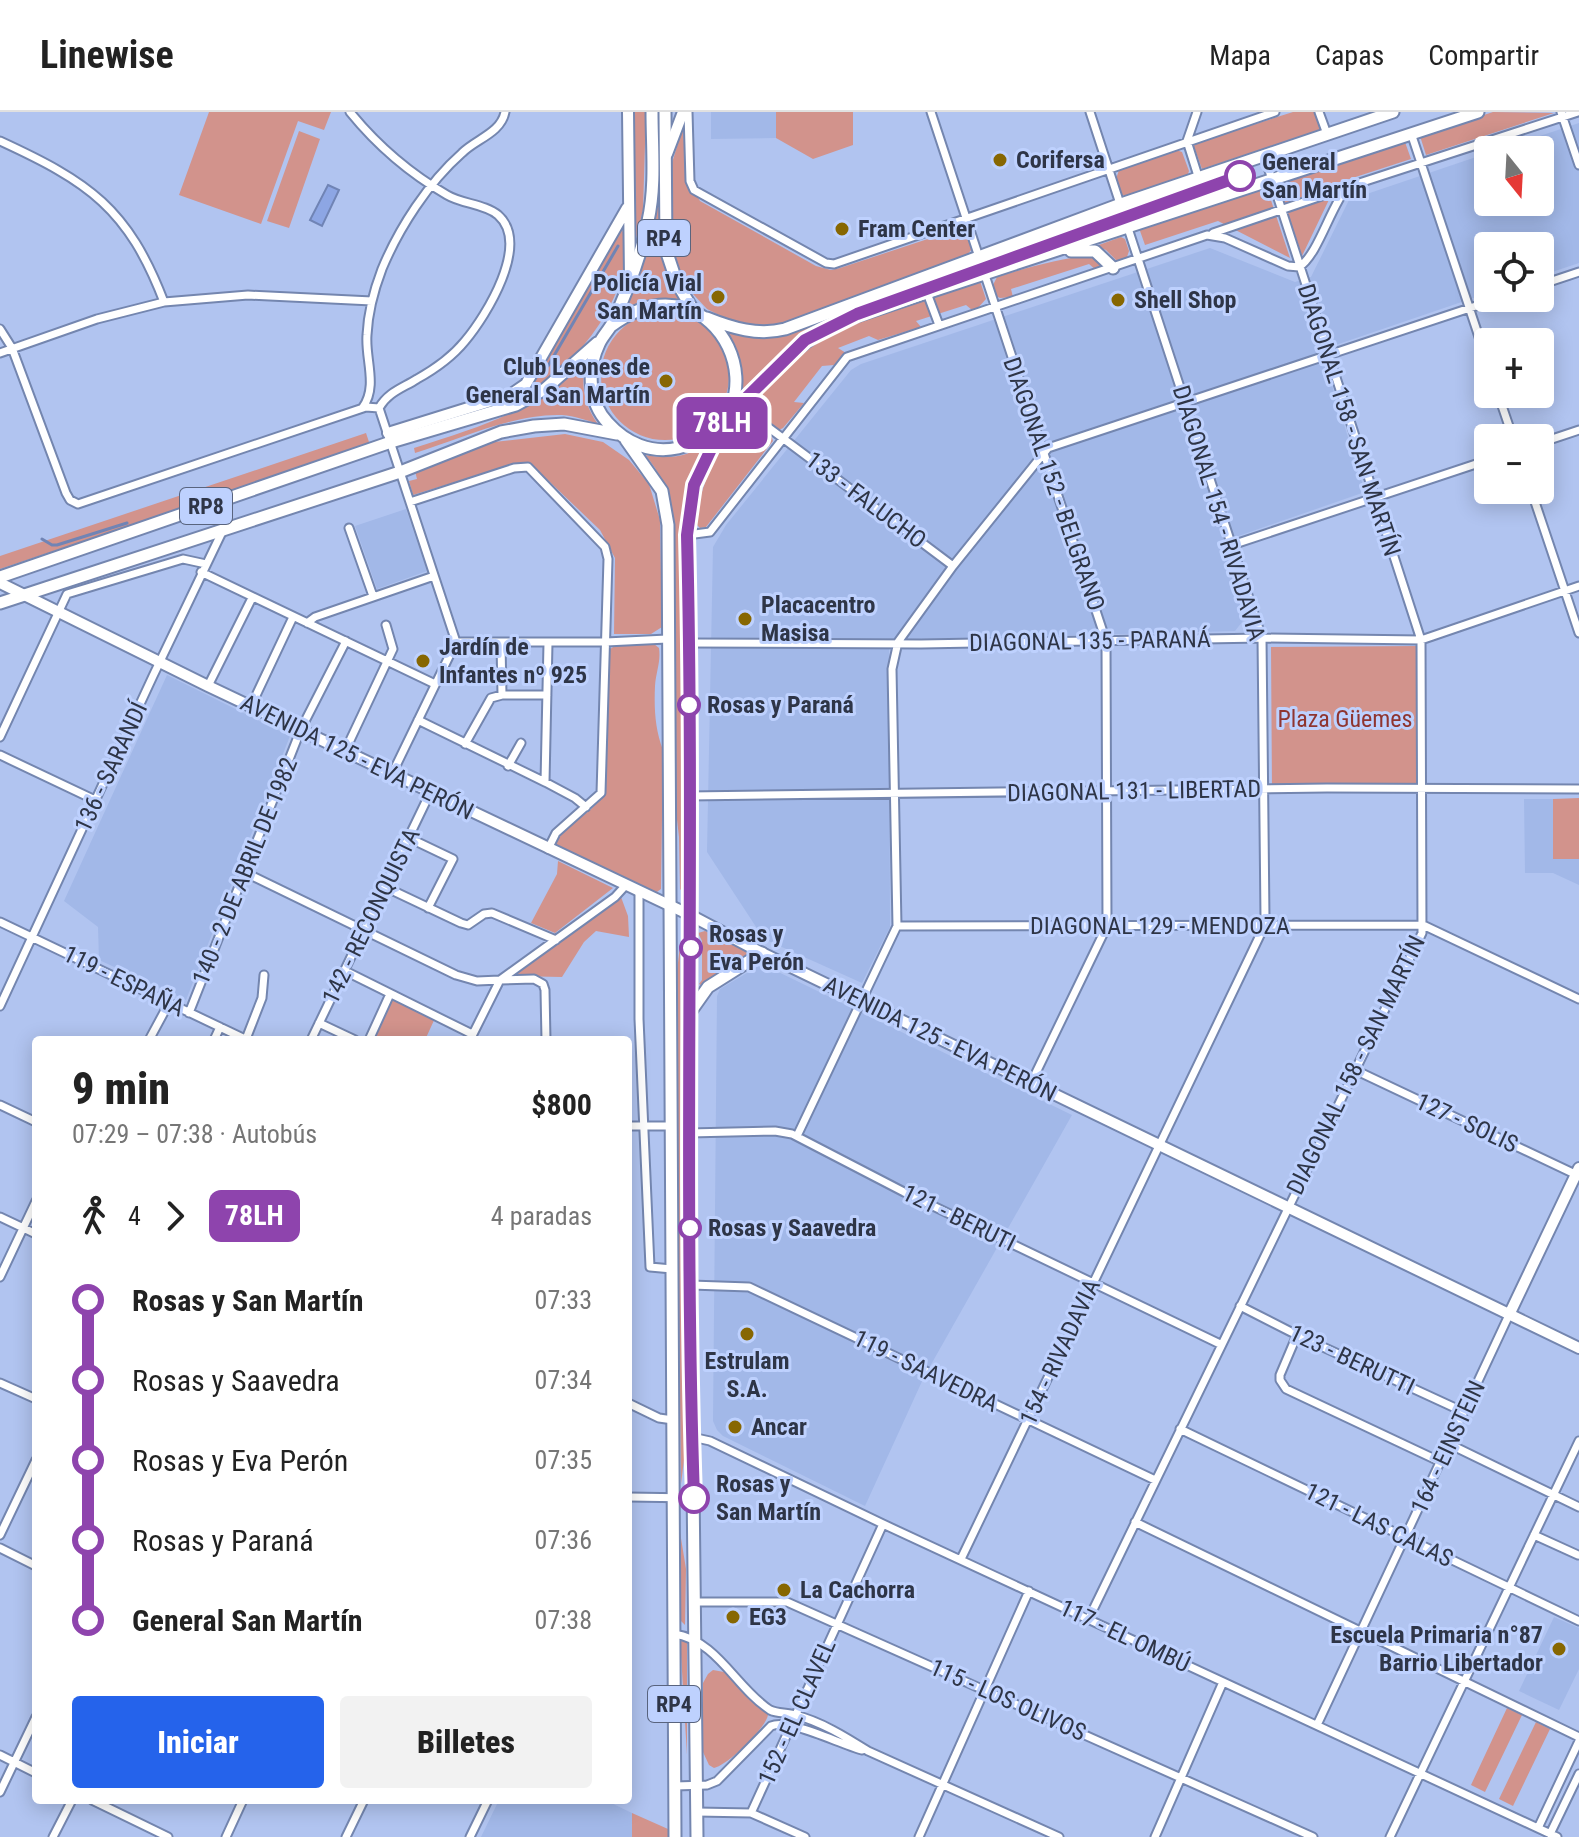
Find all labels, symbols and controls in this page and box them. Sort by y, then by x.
text: Linewise [40,33,174,77]
text: Mapa [1209,39,1271,72]
text: Capas [1315,39,1384,72]
text: Compartir [1428,39,1539,72]
north arrow [1474,136,1554,216]
map controls [1474,136,1554,504]
place label: Corifersa [1016,146,1105,174]
place label: General San Martín [1262,148,1367,204]
marker: Corifersa [991,151,1009,169]
marker: General San Martín [1225,161,1255,191]
place label: Fram Center [858,215,975,243]
road number: RP4 [638,220,690,256]
marker: Fram Center [833,220,851,238]
button: locate [1474,232,1554,312]
place label: Policía Vial San Martín [593,269,702,325]
street label: DIAGONAL 158 - SAN MARTÍN [1292,280,1406,560]
place label: Shell Shop [1134,286,1237,314]
marker: Policía Vial San Martín [709,288,727,306]
marker: Shell Shop [1109,291,1127,309]
button: + [1474,328,1554,408]
place label: Club Leones de General San Martín [466,353,650,409]
street label: DIAGONAL 152 - BELGRANO [997,354,1111,614]
marker: Club Leones de General San Martín [657,372,675,390]
street label: DIAGONAL 154 - RIVADAVIA [1167,382,1271,644]
line badge: 78LH [666,397,778,449]
text: 78LH [693,406,751,439]
button: − [1474,424,1554,504]
street label: 133 - FALUCHO [800,446,932,554]
road number: RP8 [180,488,232,524]
place label: Placacentro Masisa [761,591,876,647]
marker: Placacentro Masisa [736,610,754,628]
street label: DIAGONAL 135 - PARANÁ [969,625,1211,657]
place label: Jardín de Infantes nº 925 [439,633,587,689]
marker: Jardín de Infantes nº 925 [414,652,432,670]
street label: AVENIDA 125 - EVA PERÓN [236,688,478,826]
place label: Rosas y Paraná [707,691,854,719]
marker: Rosas y Paraná [678,694,700,716]
street label: 136 - SARANDÍ [69,697,154,836]
park label: Plaza Güemes [1277,705,1413,733]
street label: 140 - 2 DE ABRIL DE 1982 [187,754,303,988]
street label: DIAGONAL 131 - LIBERTAD [1007,775,1261,807]
street label: 142 - RECONQUISTA [316,824,426,1008]
street label: DIAGONAL 129 - MENDOZA [1030,912,1290,940]
place label: Rosas y Eva Perón [709,920,804,976]
street label: DIAGONAL 158 - SAN MARTÍN [1281,931,1431,1199]
marker: Rosas y Eva Perón [680,937,702,959]
street label: 119 - ESPAÑA [59,940,189,1022]
street label: AVENIDA 125 - EVA PERÓN [819,970,1061,1108]
text: 9 min [72,1063,170,1115]
text: $800 [531,1087,592,1122]
street label: 127 - SOLIS [1412,1087,1522,1159]
text: 07:29 – 07:38 · Autobús [72,1119,317,1149]
street label: 121 - BERUTI [898,1179,1020,1257]
icon: walk [72,1194,116,1238]
icon: forward [153,1194,197,1238]
text: 78LH [225,1199,284,1232]
text: 4 [128,1201,141,1231]
text: 4 paradas [491,1201,592,1231]
place label: Rosas y Saavedra [708,1214,876,1242]
marker: Rosas y Saavedra [679,1217,701,1239]
street label: 154 - RIVADAVIA [1014,1275,1106,1429]
text: Rosas y San Martín [132,1283,363,1318]
text: 07:33 [535,1285,592,1315]
street label: 123 - BERUTTI [1285,1319,1419,1401]
street label: 119 - SAAVEDRA [849,1324,1003,1418]
marker: Estrulam S.A. [738,1325,756,1343]
place label: Estrulam S.A. [705,1347,789,1403]
text: Rosas y Saavedra [132,1363,340,1398]
text: 07:34 [535,1365,592,1395]
street label: 164 - EINSTEIN [1405,1376,1491,1518]
place label: Ancar [751,1413,807,1441]
marker: Ancar [726,1418,744,1436]
text: Rosas y Eva Perón [132,1443,348,1478]
text: 07:35 [535,1445,592,1475]
place label: Rosas y San Martín [716,1470,821,1526]
street label: 121 - LAS CALAS [1300,1477,1458,1573]
marker: Rosas y San Martín [679,1483,709,1513]
text: Rosas y Paraná [132,1523,314,1558]
text: 07:36 [535,1525,592,1555]
place label: La Cachorra [800,1576,915,1604]
marker: La Cachorra [775,1581,793,1599]
street label: 117 - EL OMBÚ [1055,1594,1195,1678]
text: General San Martín [132,1603,363,1638]
place label: EG3 [749,1603,787,1631]
text: 07:38 [535,1605,592,1635]
marker: EG3 [724,1608,742,1626]
place label: Escuela Primaria n°87 Barrio Libertador [1330,1621,1543,1677]
street label: 152 - EL CLAVEL [752,1635,842,1789]
marker: Escuela Primaria n°87 Barrio Libertador [1550,1640,1568,1658]
street label: 115 - LOS OLIVOS [926,1653,1090,1747]
road number: RP4 [648,1686,700,1722]
button: Iniciar [72,1696,324,1788]
button: Billetes [340,1696,592,1788]

